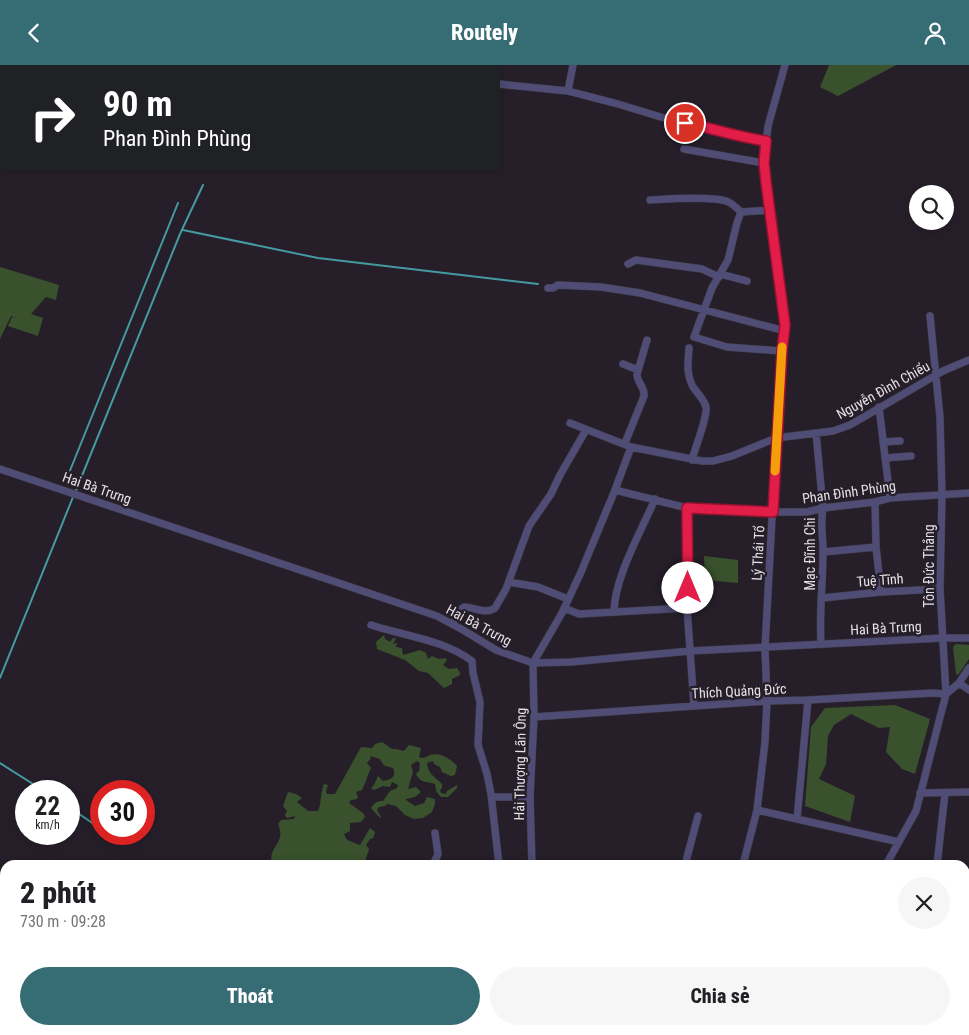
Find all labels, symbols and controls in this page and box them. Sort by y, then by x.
icon: back [20,19,48,47]
icon: person [921,19,949,47]
text: Routely [451,20,518,45]
text: 90 m [103,84,172,125]
icon: right [20,85,85,150]
pin [664,102,706,144]
icon: arrive [671,109,699,137]
text: Phan Đình Phùng [103,126,251,151]
map controls [909,185,954,230]
button: search [909,185,954,230]
street label: Nguyễn Đình Chiểu [834,358,932,422]
street label: Hai Bà Trưng [61,469,133,507]
street label: Phan Đình Phùng [801,478,897,506]
street label: Mạc Đĩnh Chi [802,517,818,591]
street label: Tôn Đức Thắng [921,524,937,608]
street label: Lý Thái Tổ [749,525,767,581]
position arrow [661,561,713,613]
street label: Tuệ Tĩnh [856,570,904,590]
street label: Hai Bà Trưng [444,601,514,649]
street label: Hai Bà Trưng [850,618,922,638]
street label: Thích Quảng Đức [691,681,787,701]
street label: Hải Thượng Lãn Ông [510,707,529,820]
speed limit sign: 30 [90,780,155,845]
text: 22 [35,792,60,821]
text: km/h [35,818,60,832]
text: 2 phút [20,875,96,910]
button: close [898,877,950,929]
text: 730 m · 09:28 [20,912,106,931]
button: Thoát [20,967,480,1025]
button: Chia sẻ [490,967,950,1025]

